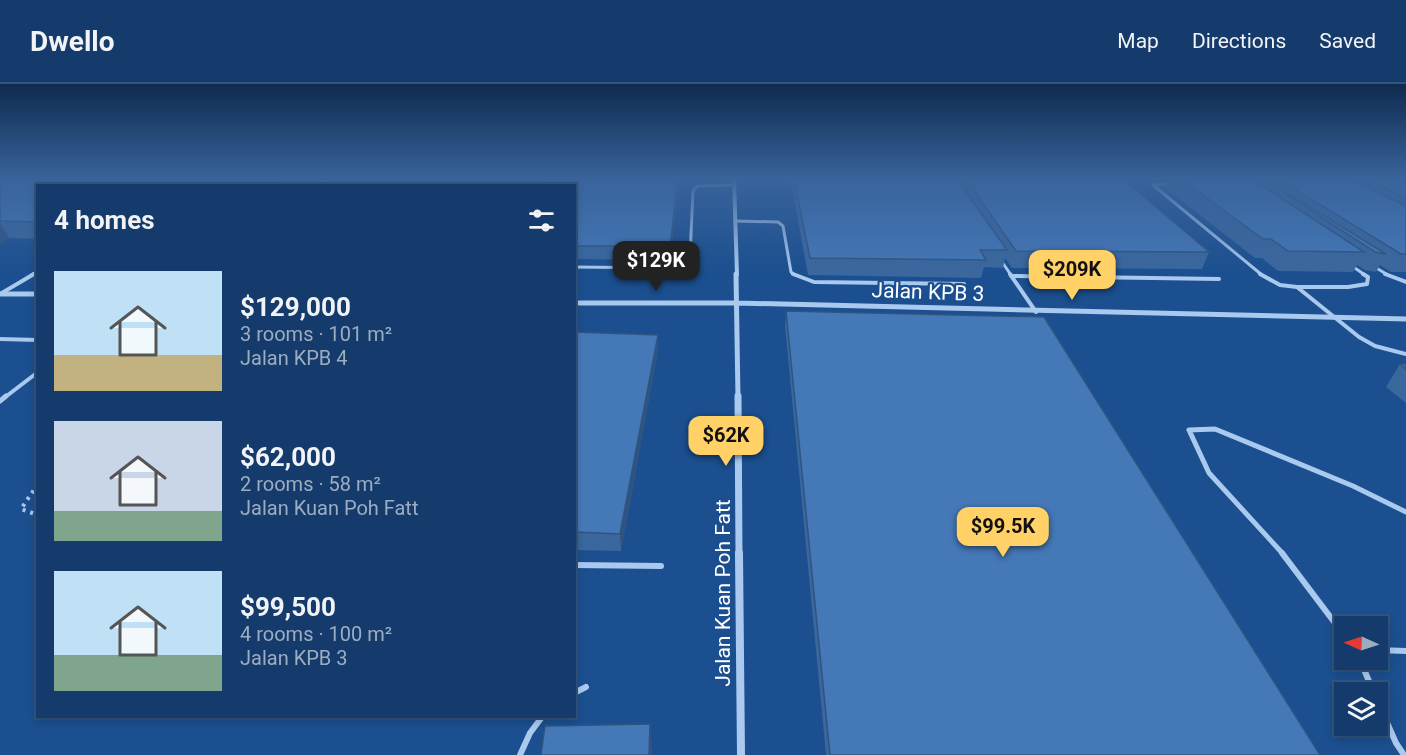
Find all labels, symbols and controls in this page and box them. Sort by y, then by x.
text: Dwello [30,25,115,58]
text: Map [1117,29,1159,53]
text: Directions [1192,29,1286,53]
text: Saved [1319,29,1376,53]
icon: filters [525,204,558,237]
text: 4 homes [54,205,155,235]
pin: $129K [614,241,698,292]
text: $129K [627,248,685,272]
pin: $209K [1030,250,1114,301]
text: $209K [1043,257,1101,281]
street label: Jalan KPB 3 [871,278,985,306]
text: $129,000 [240,292,351,322]
icon: home [102,295,174,367]
text: 3 rooms · 101 m² [240,322,392,346]
text: Jalan KPB 4 [240,346,348,370]
pin: $62K [690,416,762,467]
text: $62K [702,423,750,447]
text: $62,000 [240,442,336,472]
icon: home [102,445,174,517]
text: 2 rooms · 58 m² [240,472,381,496]
text: Jalan Kuan Poh Fatt [240,496,418,520]
street label: Jalan Kuan Poh Fatt [711,499,735,687]
pin: $99.5K [954,507,1052,558]
text: $99.5K [971,514,1035,538]
text: $99,500 [240,592,336,622]
icon: home [102,595,174,667]
north arrow [1334,616,1388,670]
map controls [1334,616,1388,736]
text: 4 rooms · 100 m² [240,622,392,646]
text: Jalan KPB 3 [240,646,348,670]
button: layers [1334,682,1388,736]

